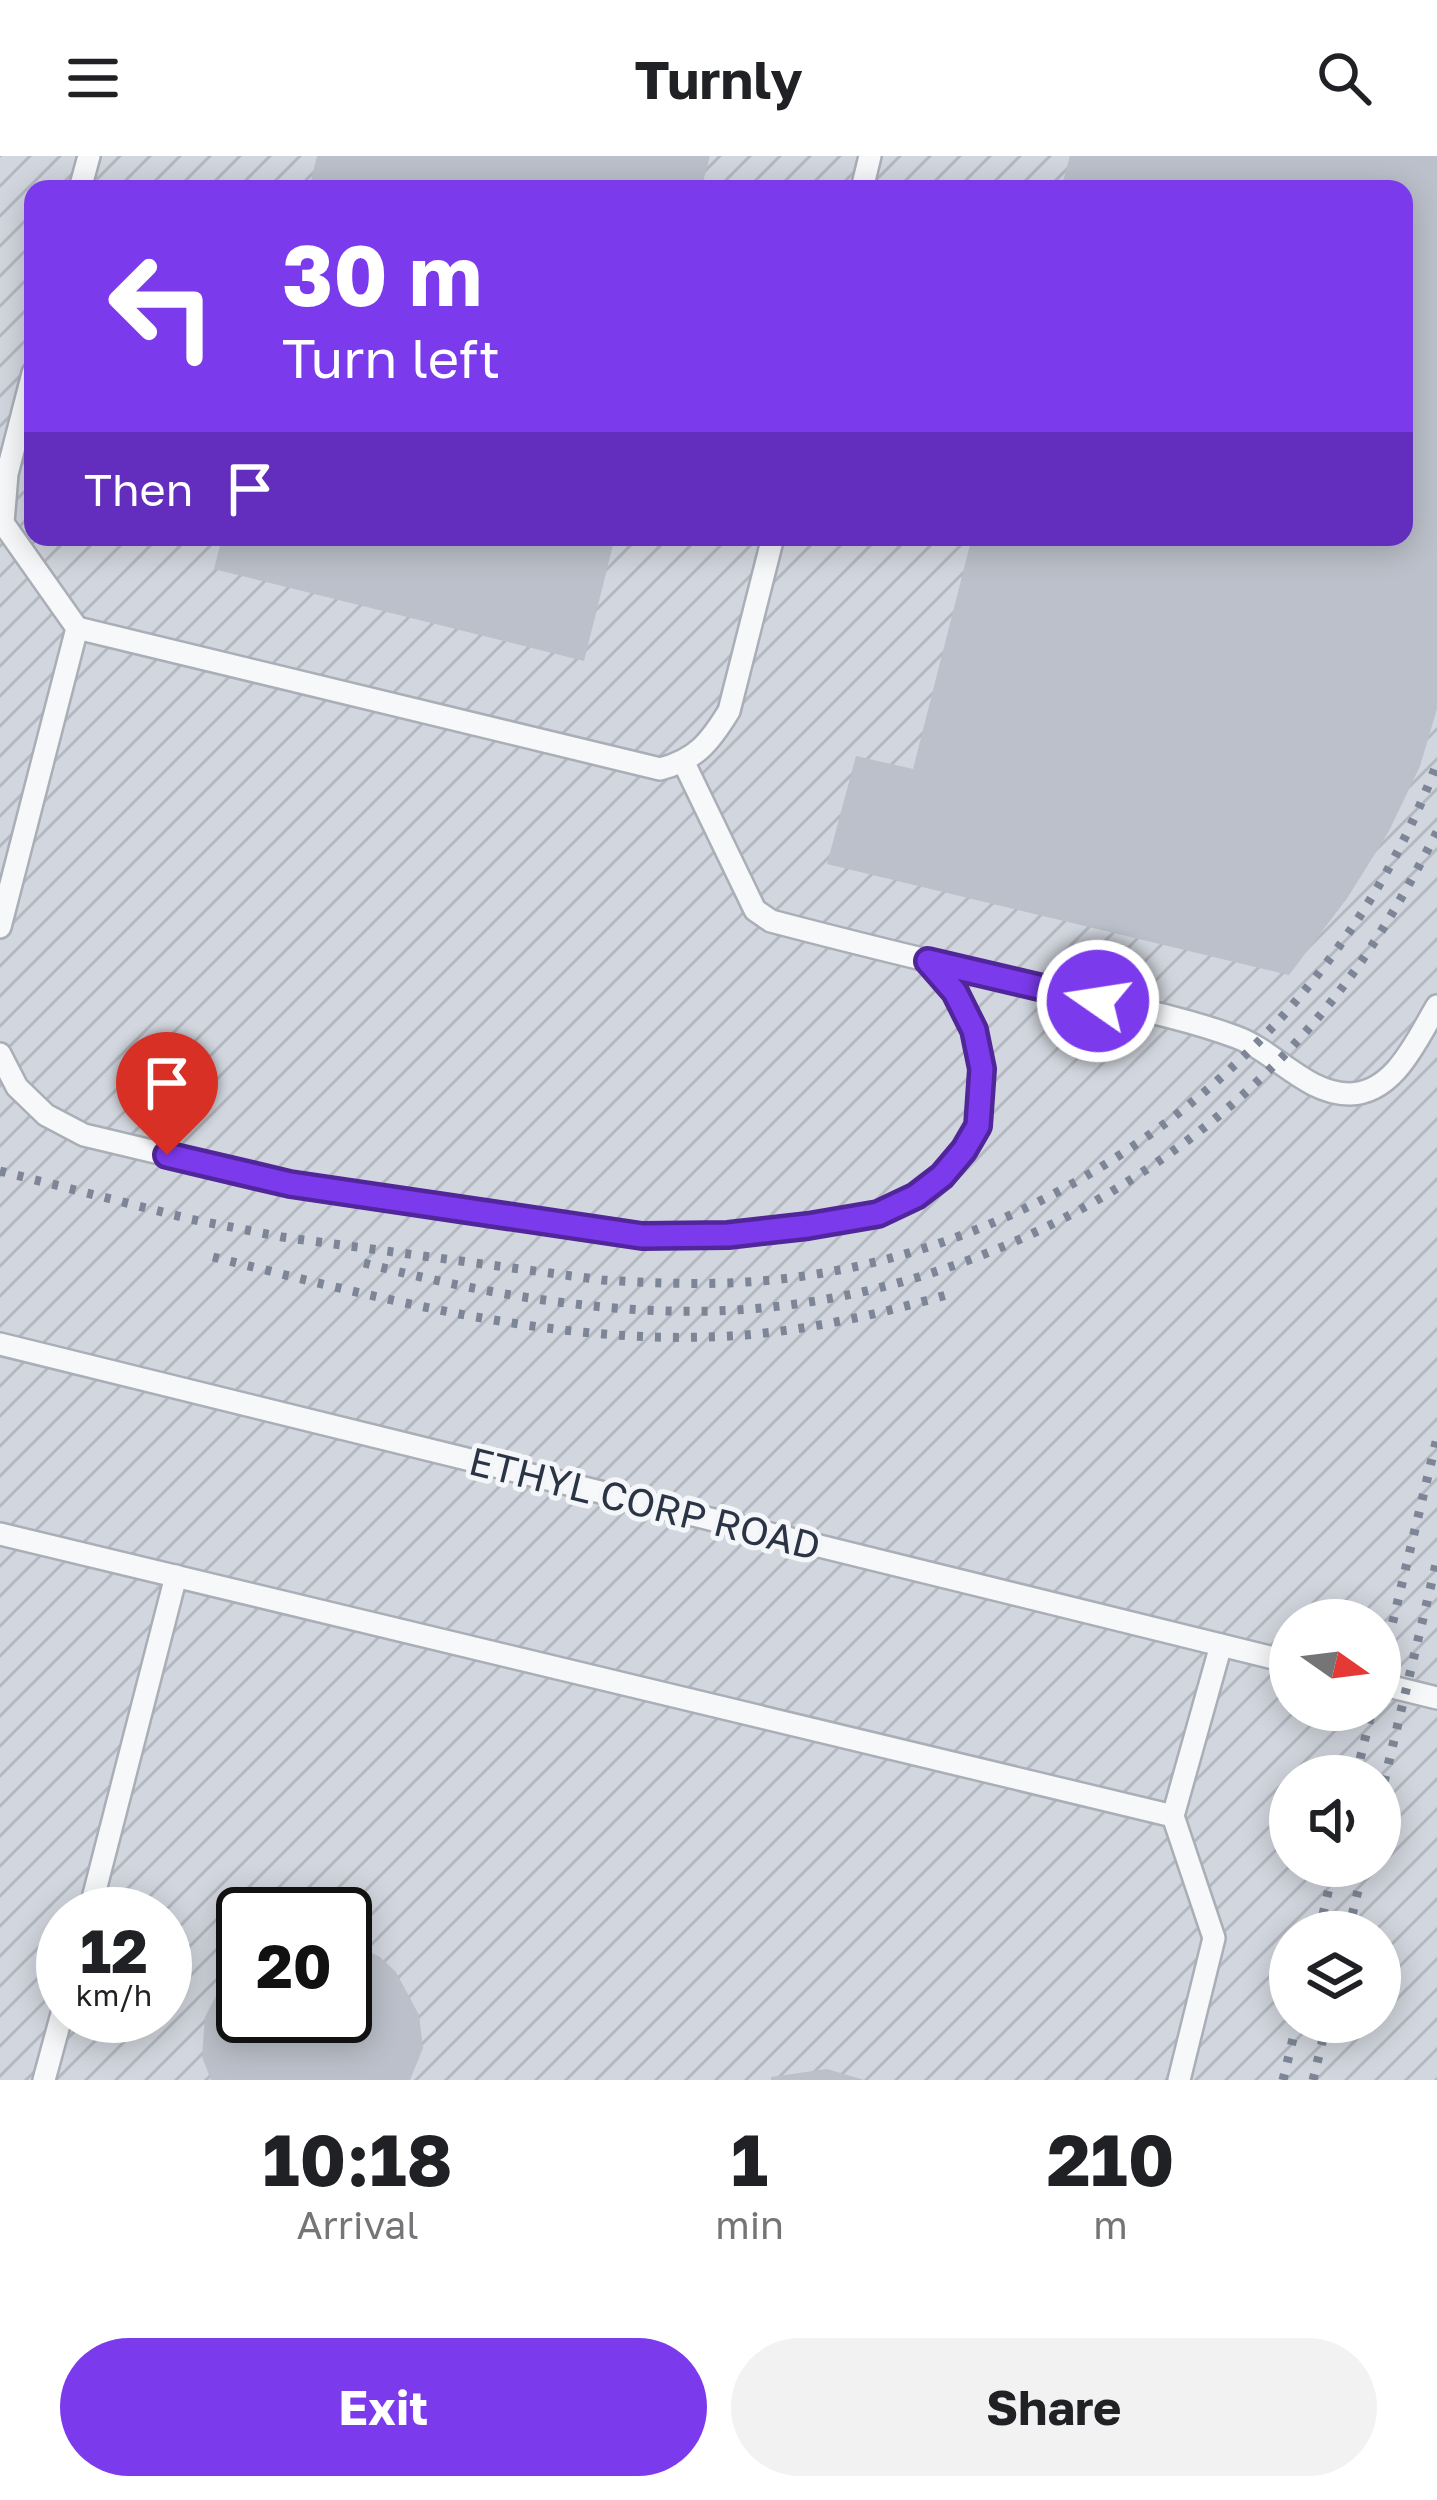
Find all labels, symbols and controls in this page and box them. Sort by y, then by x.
icon: menu [60,45,126,111]
icon: search [1311,45,1377,111]
text: Turnly [634,46,803,111]
text: 30 m [282,224,482,324]
icon: left [84,228,240,384]
text: Turn left [282,325,500,390]
icon: arrive [217,456,283,522]
text: Then [84,462,193,516]
position arrow [1035,938,1161,1064]
pin [116,1032,218,1155]
icon: arrive [134,1050,200,1116]
street label: ETHYL CORP ROAD [465,1437,825,1569]
north arrow [1269,1599,1401,1731]
map controls [1269,1599,1401,2043]
button: sound [1269,1755,1401,1887]
speed limit sign: 20 [216,1887,372,2043]
button: layers [1269,1911,1401,2043]
text: 12 [80,1914,148,1986]
text: km/h [76,1977,152,2013]
text: 10:18 [263,2115,453,2202]
text: 1 [731,2115,768,2202]
text: 210 [1047,2115,1174,2202]
text: Arrival [296,2201,419,2248]
text: min [715,2201,784,2248]
text: m [1093,2201,1128,2248]
button: Exit [60,2338,707,2476]
button: Share [731,2338,1377,2476]

